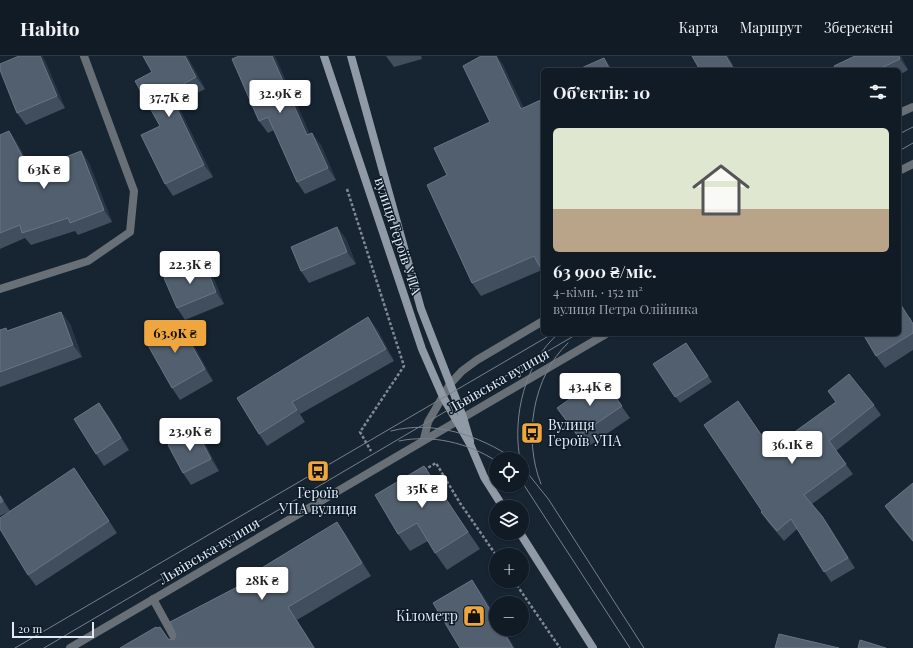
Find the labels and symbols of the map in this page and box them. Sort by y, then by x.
pin: 32.9K ₴ [243,80,317,114]
pin: 37.7K ₴ [132,84,206,118]
pin: 63K ₴ [16,156,72,190]
street label: вулиця Героїв УПА [370,175,427,297]
pin: 22.3K ₴ [153,251,227,285]
pin: 63.9K ₴ [138,320,212,354]
street label: Львівська вулиця [442,343,553,418]
pin: 43.4K ₴ [553,373,627,407]
place label: Вулиця Героїв УПА [548,415,622,450]
pin: 23.9K ₴ [153,418,227,452]
bus stop icon: Вулиця Героїв УПА [519,420,545,446]
pin: 36.1K ₴ [755,431,829,465]
bus stop icon: Героїв УПА вулиця [305,458,331,484]
pin: 35K ₴ [394,475,450,509]
place label: Героїв УПА вулиця [278,483,357,518]
street label: Львівська вулиця [154,513,263,589]
pin: 28K ₴ [234,567,290,601]
shop icon: Кілометр [461,603,487,629]
place label: Кілометр [396,606,458,625]
scale bar [12,620,94,639]

